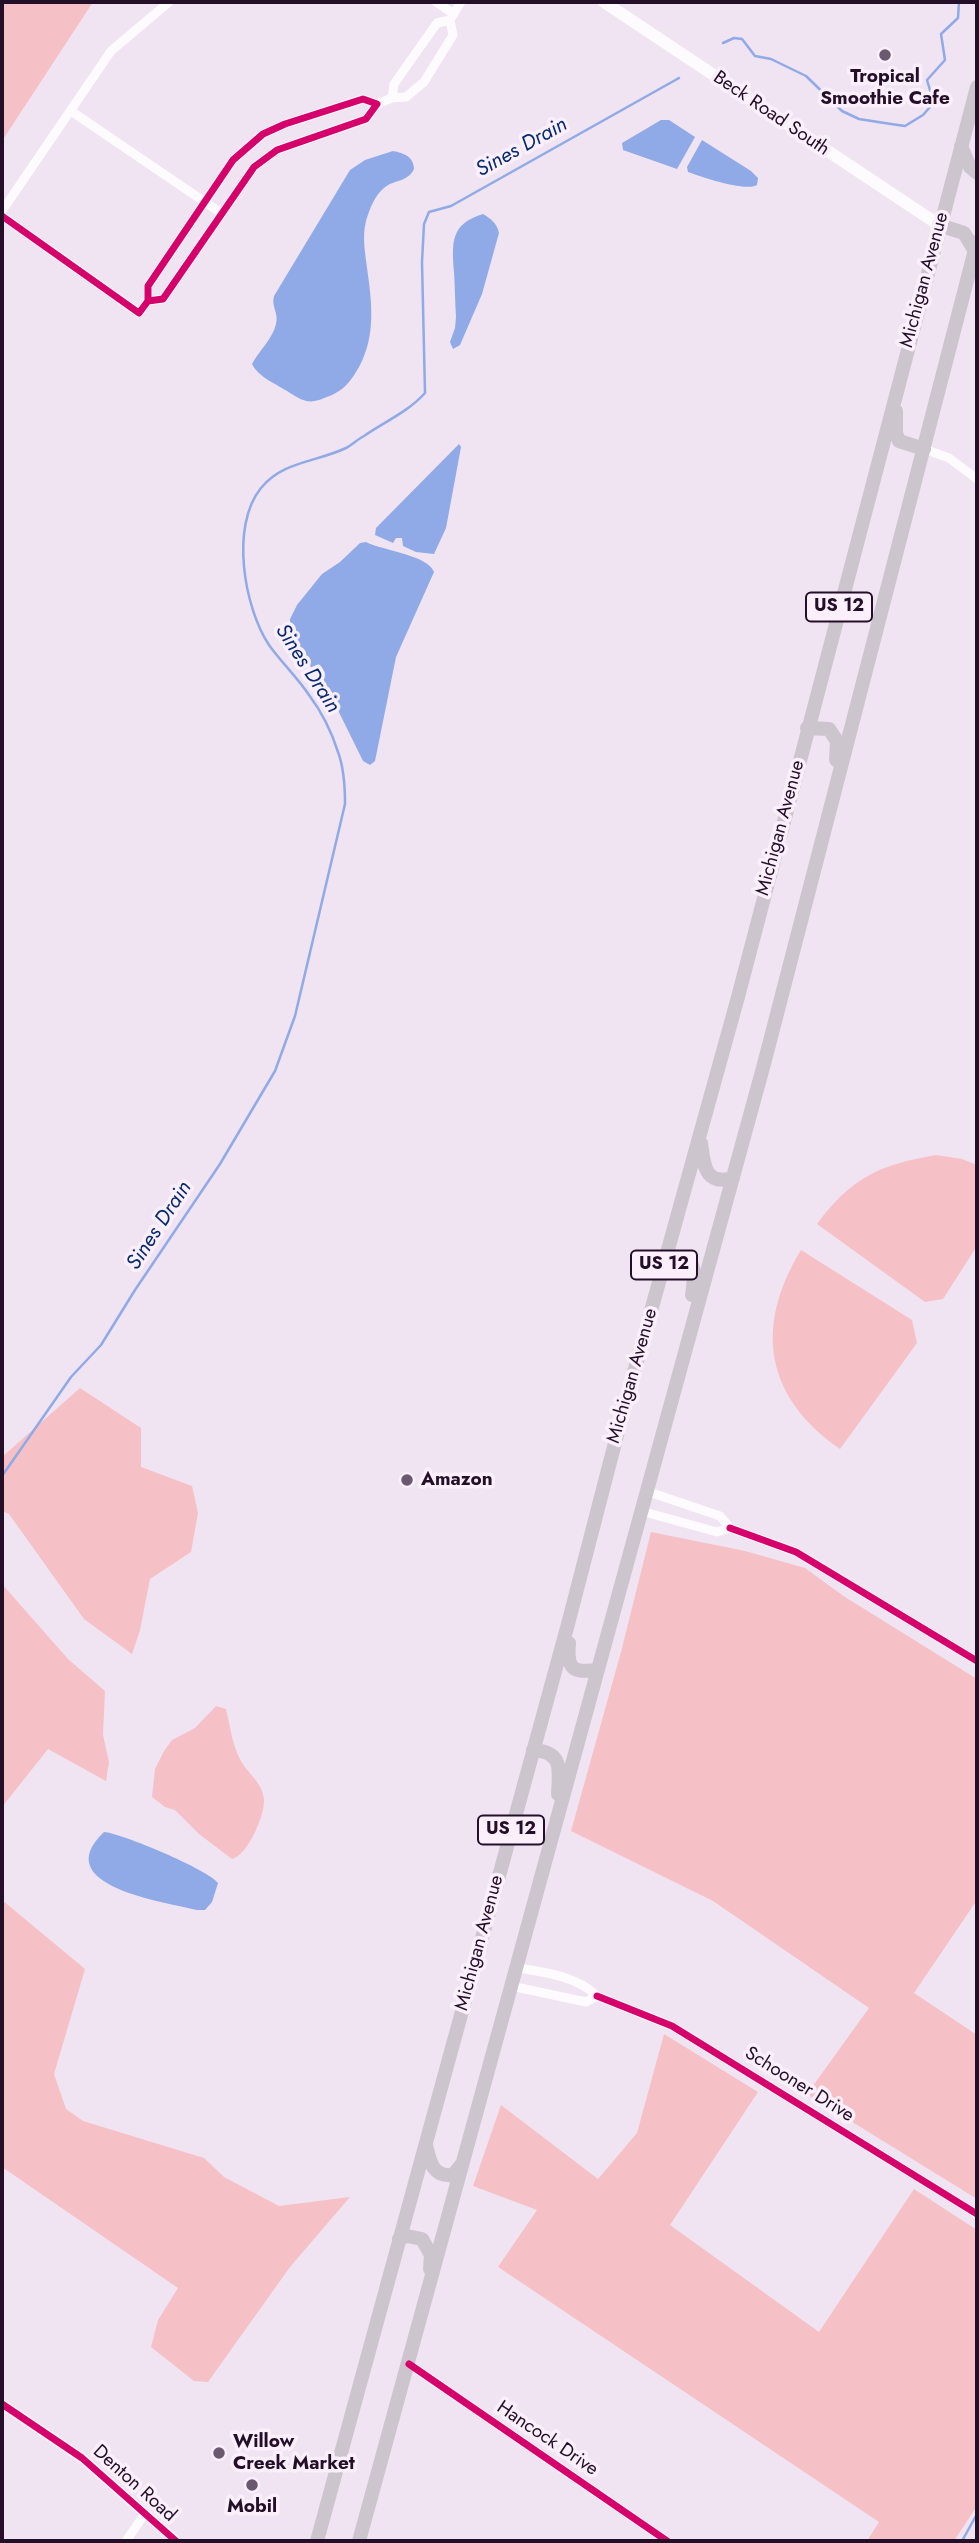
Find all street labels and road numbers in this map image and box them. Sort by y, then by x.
street label: Beck Road South [708,67,834,161]
street label: Michigan Avenue [896,210,954,350]
road number: US 12 [806,592,872,622]
street label: Michigan Avenue [752,758,810,898]
road number: US 12 [631,1250,697,1280]
street label: Michigan Avenue [603,1306,663,1446]
road number: US 12 [478,1816,544,1844]
street label: Michigan Avenue [451,1873,509,2013]
street label: Schooner Drive [740,2042,858,2128]
street label: Hancock Drive [492,2397,602,2481]
street label: Denton Road [88,2441,180,2527]

